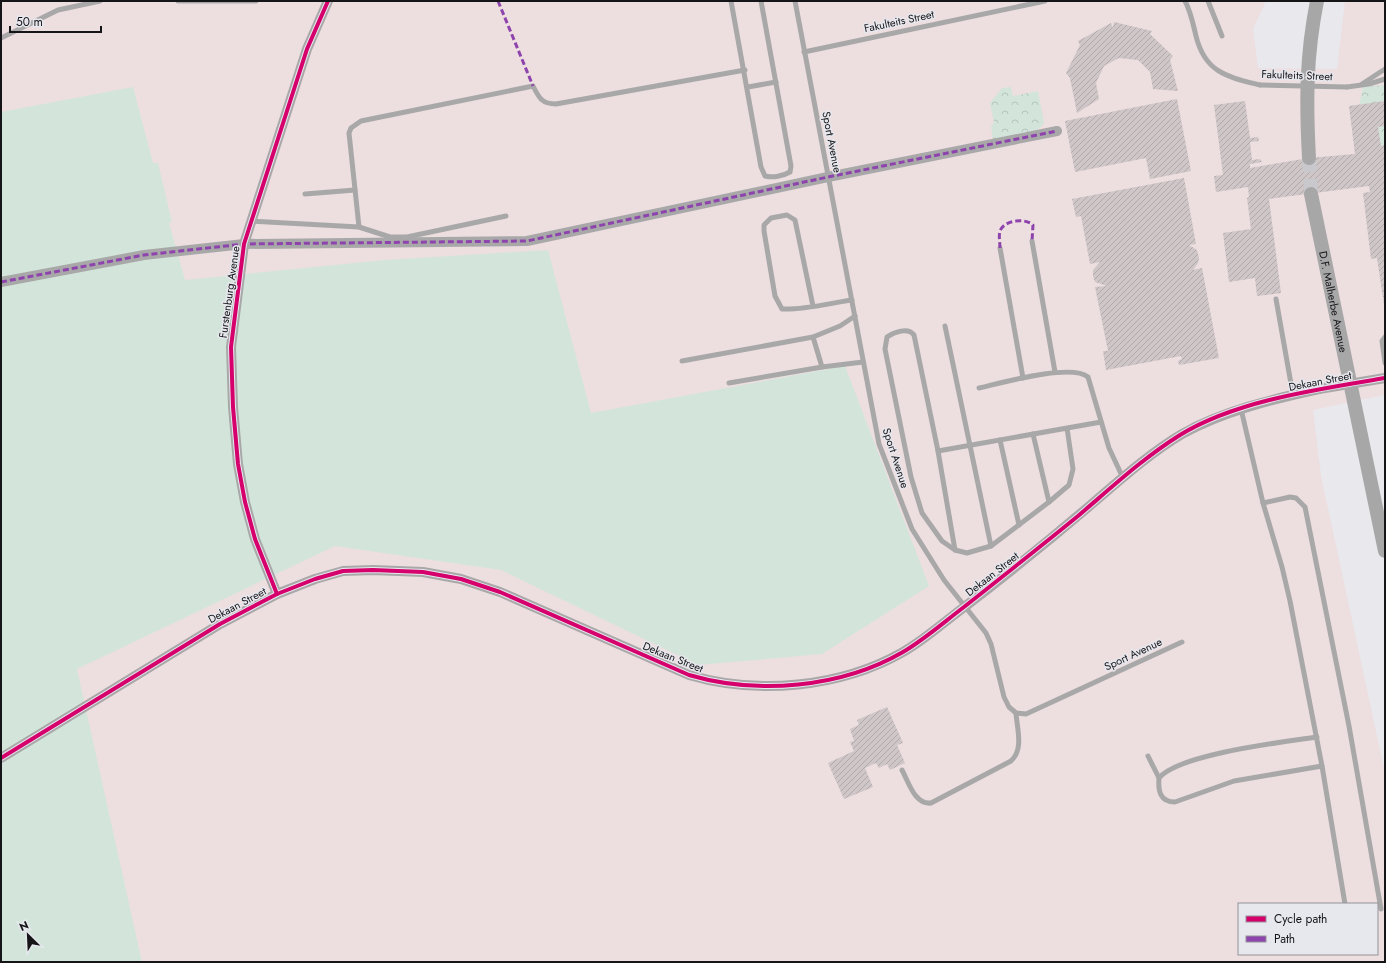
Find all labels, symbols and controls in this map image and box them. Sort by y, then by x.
street label: Fakulteits Street [862,6,936,36]
scale bar [10,8,101,34]
text: 50 m [16,13,43,31]
street label: Fakulteits Street [1261,66,1333,84]
street label: Sport Avenue [818,110,846,174]
street label: Furstenburg Avenue [215,245,243,339]
street label: D.F. Malherbe Avenue [1315,249,1352,354]
street label: Dekaan Street [1287,367,1353,395]
street label: Sport Avenue [879,426,913,490]
street label: Dekaan Street [962,548,1022,600]
street label: Dekaan Street [205,583,269,627]
street label: Sport Avenue [1101,633,1165,674]
street label: Dekaan Street [640,638,706,677]
legend [1238,903,1378,955]
text: Cycle path [1274,910,1327,928]
north arrow [8,915,48,955]
text: N [17,917,31,935]
text: Path [1274,930,1295,948]

